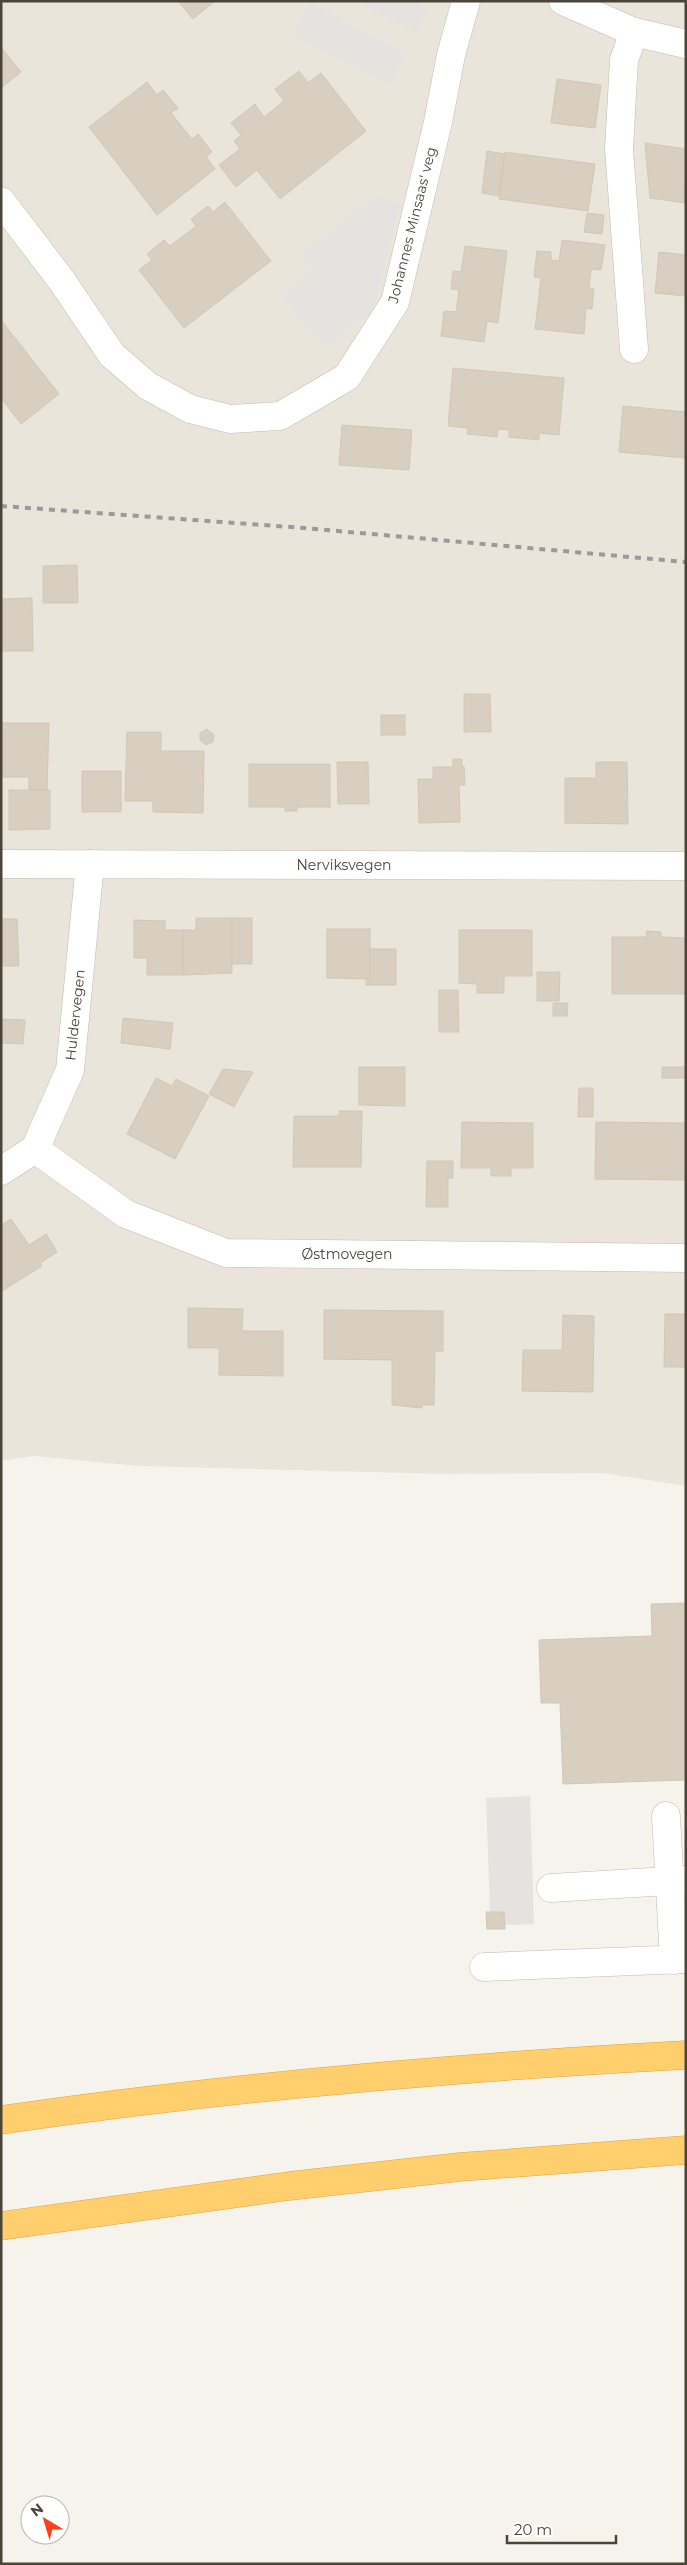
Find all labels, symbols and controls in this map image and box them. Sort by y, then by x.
street label: Johannes Minsaas' veg [384,145,440,306]
street label: Nerviksvegen [296,856,392,874]
street label: Huldervegen [61,968,89,1062]
street label: Østmovegen [301,1245,393,1263]
north arrow [20,2495,70,2545]
text: N [27,2499,47,2520]
scale bar [507,2512,616,2544]
text: 20 m [514,2520,552,2539]

